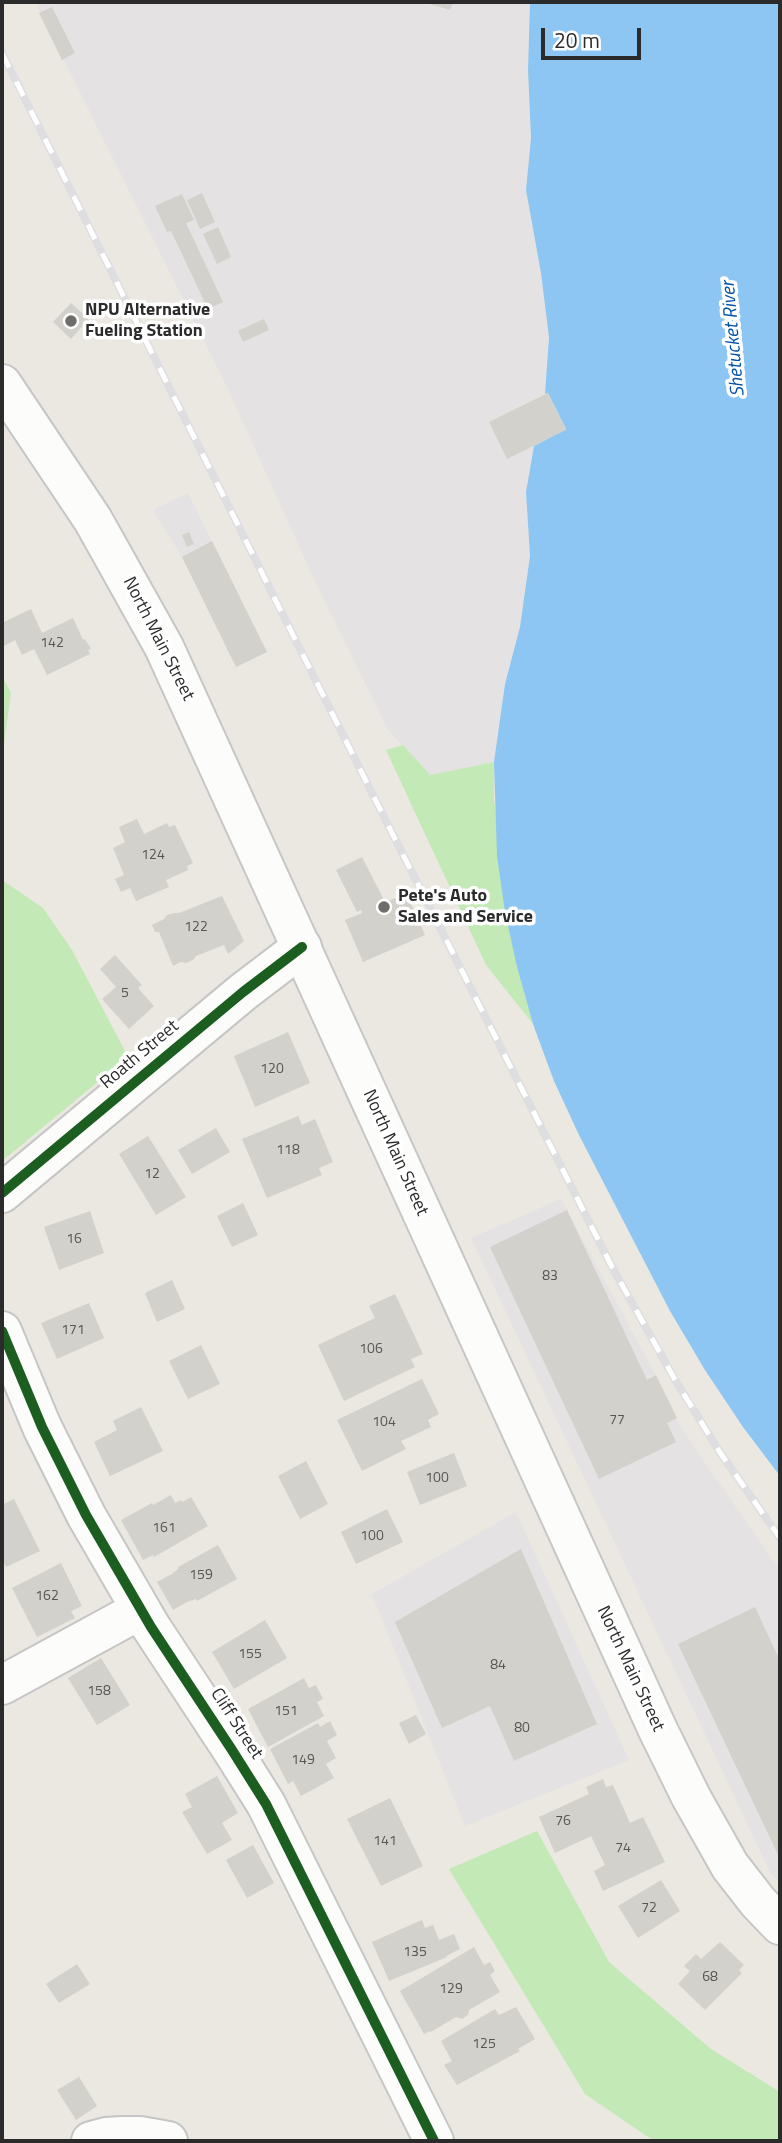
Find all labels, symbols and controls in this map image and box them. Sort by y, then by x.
scale bar [544,14,644,58]
text: 20 m [554,24,600,56]
water label: Shetucket River [718,280,750,398]
place label: NPU Alternative Fueling Station [85,300,210,342]
marker: NPU Alternative Fueling Station [63,313,79,329]
street label: North Main Street [118,574,198,704]
house number: 142 [40,636,64,652]
house number: 124 [141,848,165,864]
place label: Pete's Auto Sales and Service [398,886,533,928]
marker: Pete's Auto Sales and Service [376,899,392,915]
house number: 122 [184,920,208,936]
house number: 5 [121,986,129,1002]
street label: Roath Street [96,1016,184,1094]
house number: 120 [260,1062,284,1078]
street label: North Main Street [358,1087,432,1219]
house number: 118 [276,1143,300,1159]
house number: 12 [144,1167,160,1183]
house number: 16 [66,1232,82,1248]
house number: 83 [542,1269,558,1285]
house number: 171 [61,1323,85,1339]
house number: 106 [359,1342,383,1358]
house number: 77 [609,1413,625,1429]
house number: 104 [372,1415,396,1431]
house number: 100 [425,1471,449,1487]
house number: 161 [152,1521,176,1537]
house number: 100 [360,1529,384,1545]
house number: 159 [189,1568,213,1584]
house number: 162 [35,1589,59,1605]
street label: North Main Street [592,1603,668,1735]
house number: 155 [238,1647,262,1663]
house number: 84 [490,1658,506,1674]
house number: 158 [87,1684,111,1700]
street label: Cliff Street [205,1684,267,1764]
house number: 151 [274,1704,298,1720]
house number: 80 [514,1721,530,1737]
house number: 149 [291,1753,315,1769]
house number: 76 [555,1814,571,1830]
house number: 141 [373,1834,397,1850]
house number: 74 [615,1841,631,1857]
house number: 72 [641,1901,657,1917]
house number: 135 [403,1945,427,1961]
house number: 68 [702,1970,718,1986]
house number: 129 [439,1982,463,1998]
house number: 125 [472,2037,496,2053]

